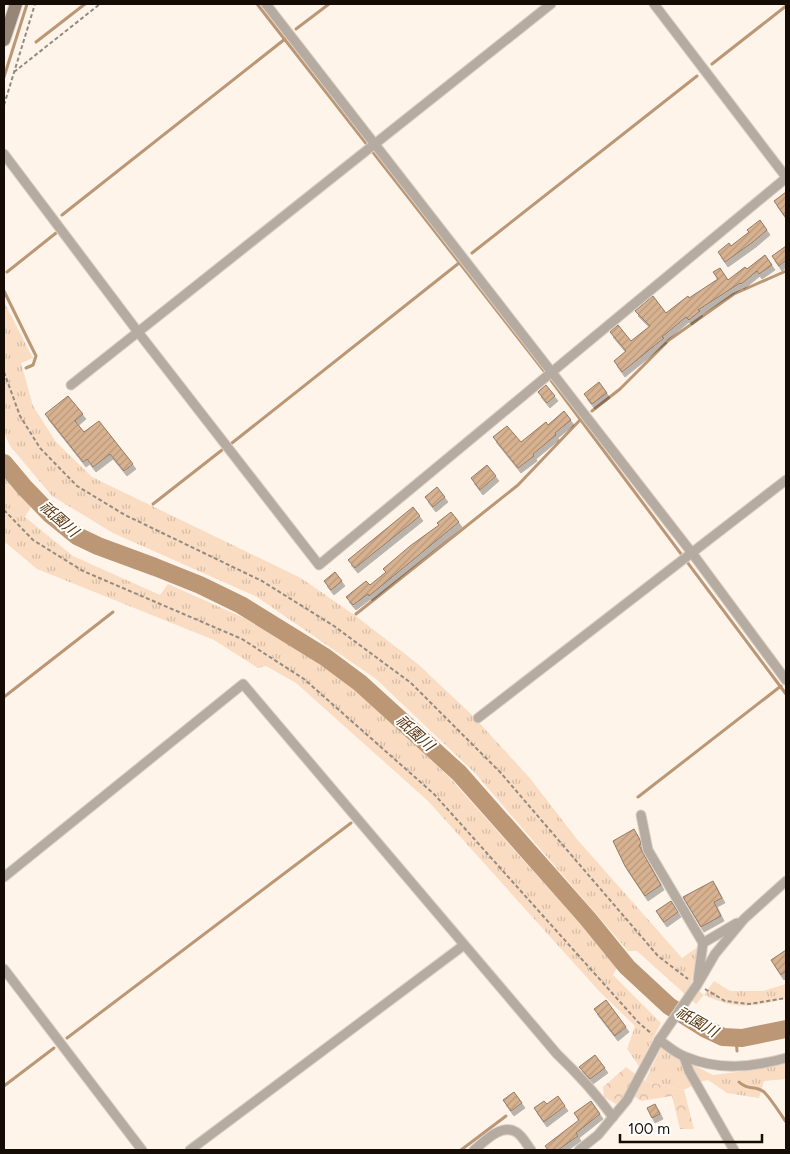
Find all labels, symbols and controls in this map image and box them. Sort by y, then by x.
water label: 祇園川 [36,497,83,542]
water label: 祇園川 [392,711,439,756]
water label: 祇園川 [673,1003,723,1042]
scale bar [620,1112,762,1144]
text: 100 m [628,1120,670,1138]

